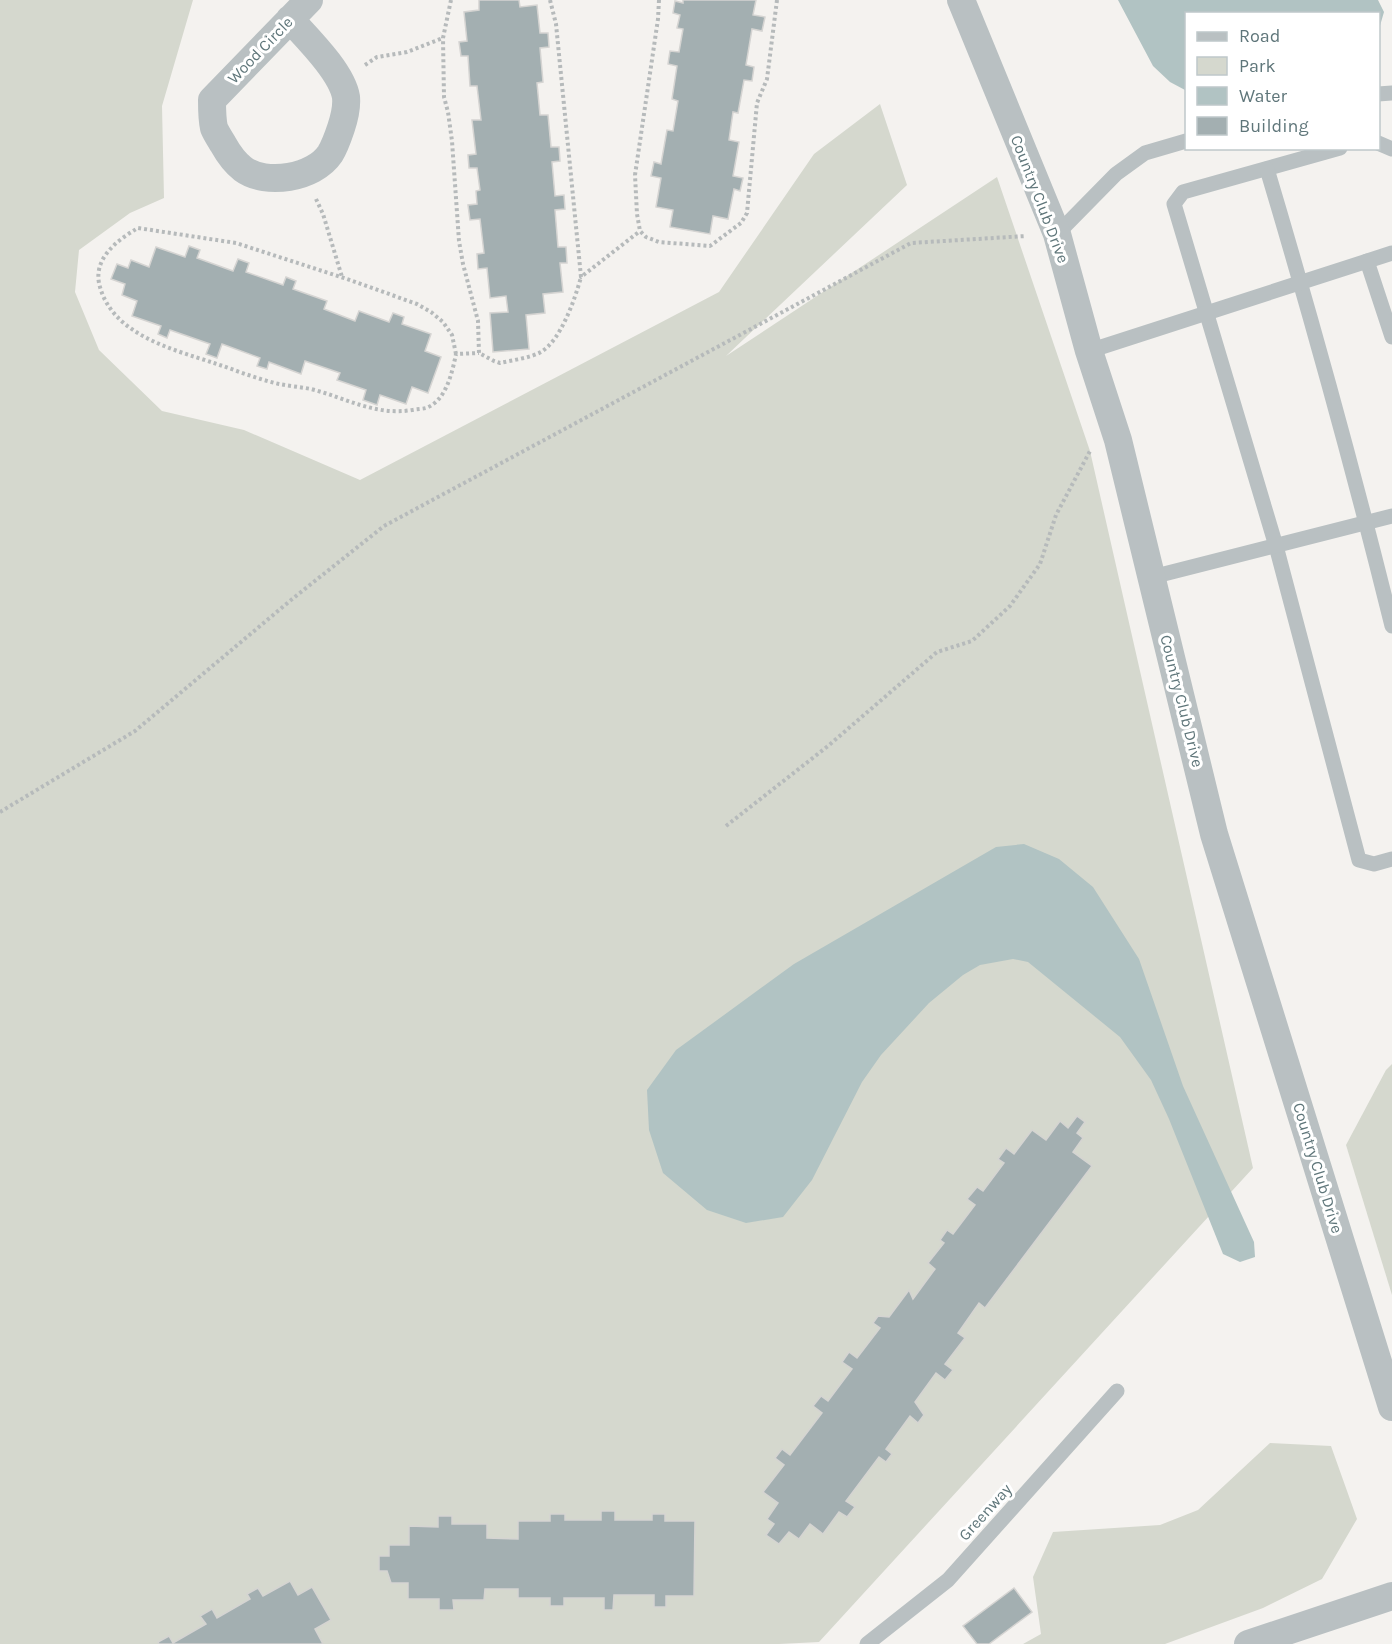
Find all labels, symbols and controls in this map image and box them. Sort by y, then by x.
legend [1185,12,1380,150]
street label: Wood Circle [223,13,297,87]
text: Road [1239,25,1280,47]
text: Park [1239,55,1276,77]
text: Water [1239,85,1287,107]
text: Building [1239,115,1309,137]
street label: Country Club Drive [1007,132,1073,266]
street label: Country Club Drive [1156,633,1208,769]
street label: Country Club Drive [1289,1100,1347,1236]
street label: Greenway [955,1479,1016,1544]

